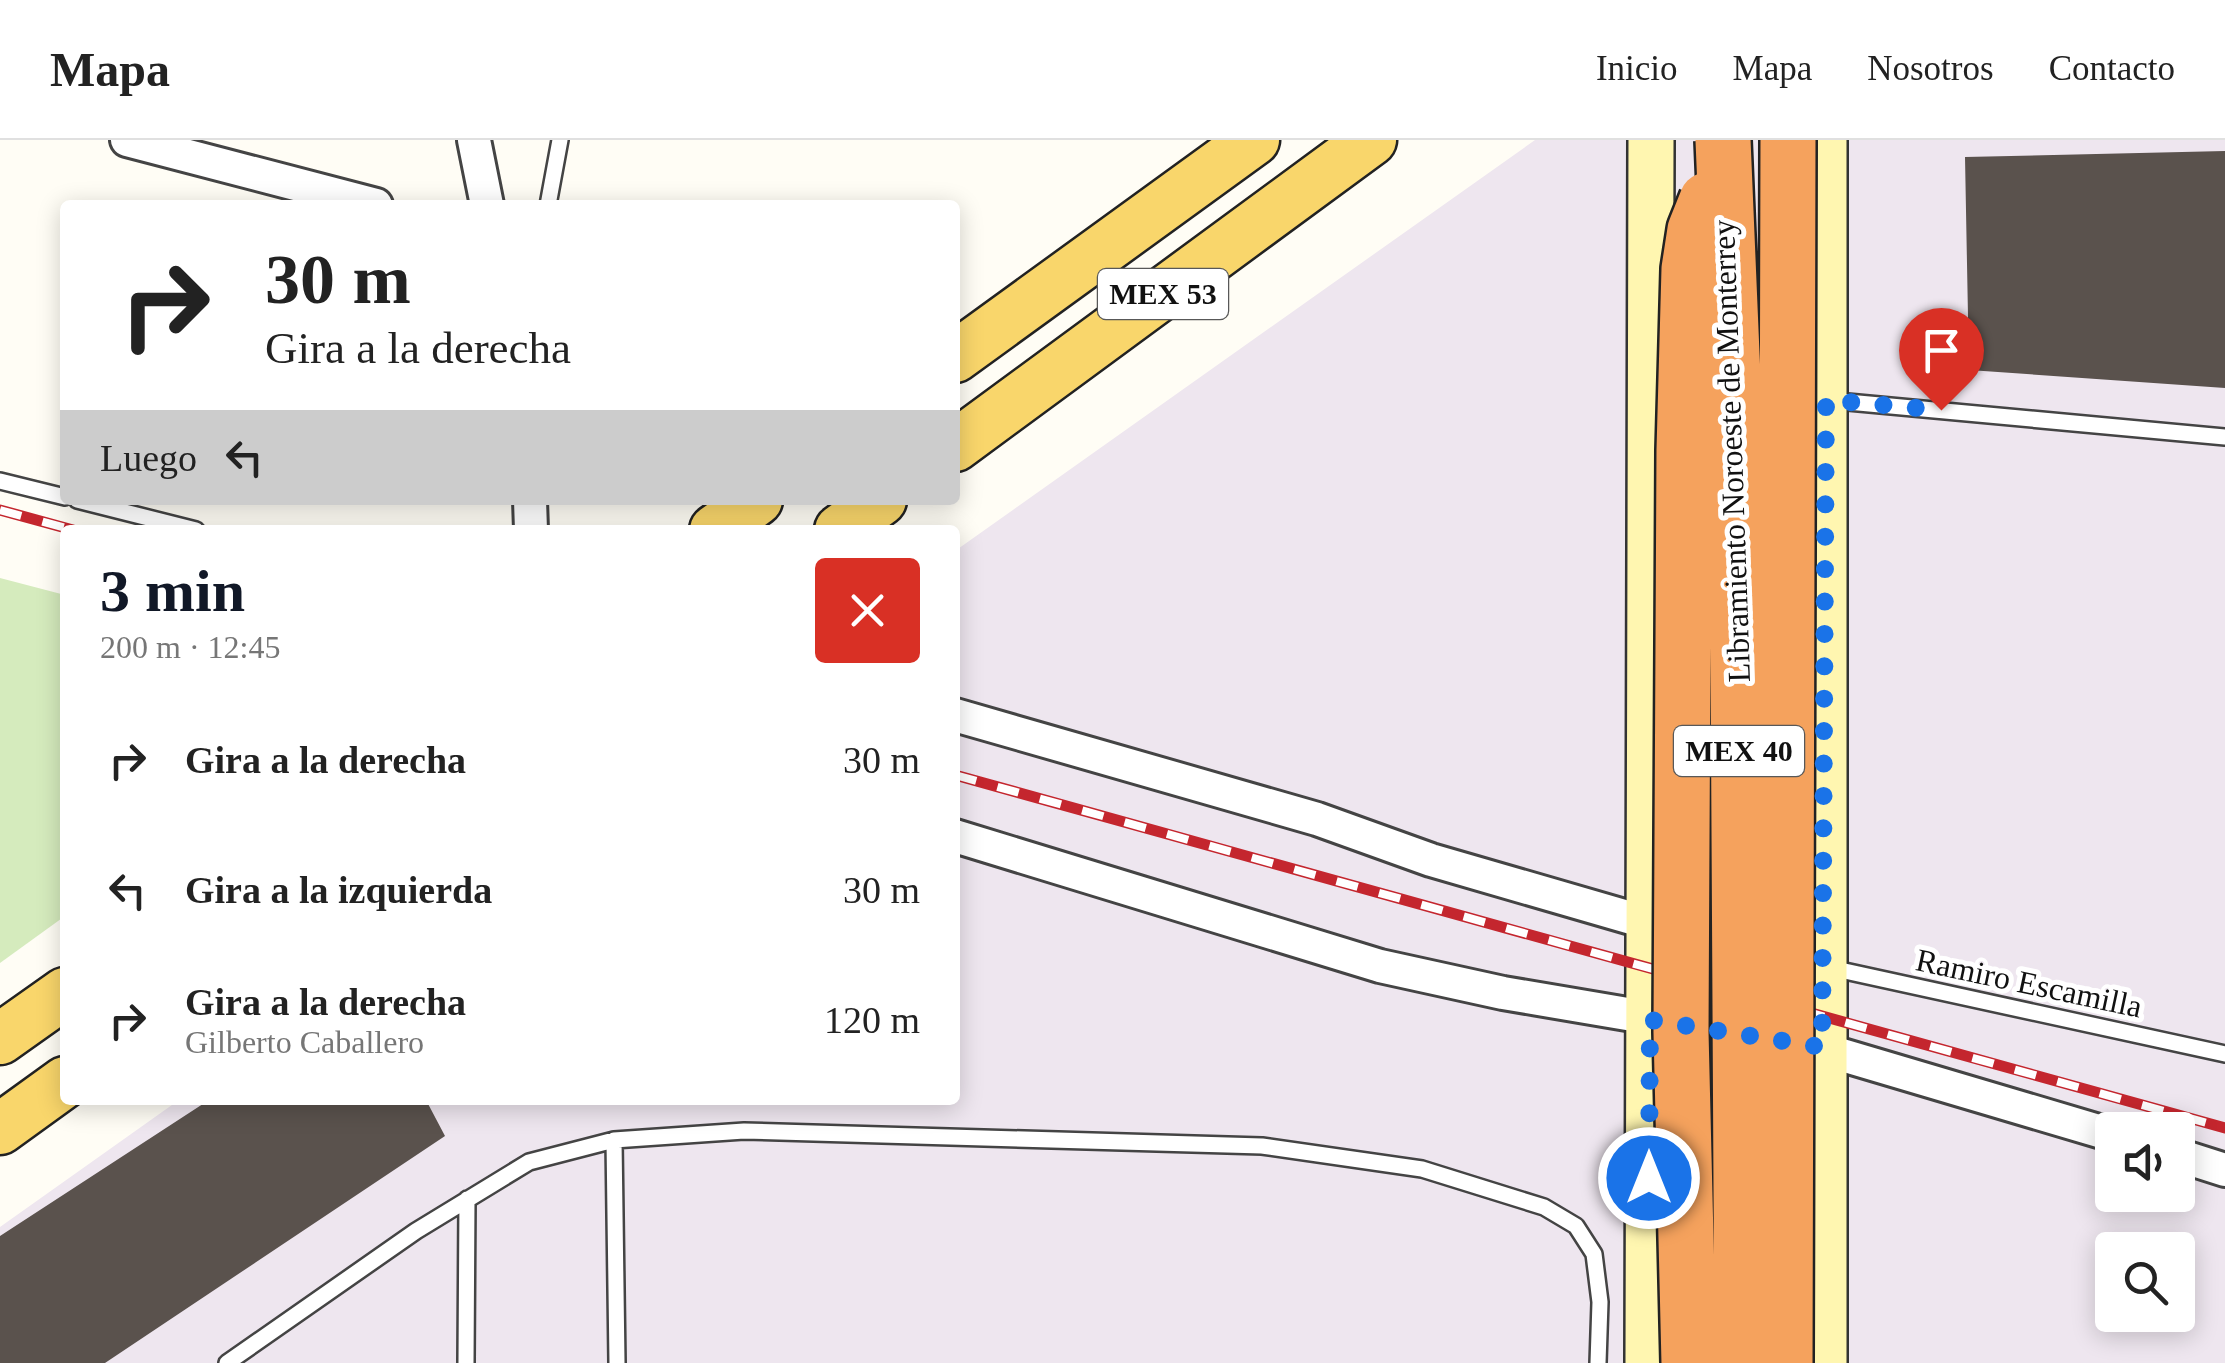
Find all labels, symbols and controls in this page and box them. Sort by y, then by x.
text: Mapa [50,43,170,96]
text: Inicio [1596,49,1678,88]
text: Mapa [1733,49,1812,88]
text: Nosotros [1867,49,1994,88]
text: Contacto [2049,49,2175,88]
street label: Libramiento Noroeste de Monterrey [1705,219,1757,683]
icon: right [100,240,230,370]
text: 30 m [265,241,411,318]
road number: MEX 53 [1098,269,1228,319]
pin [1899,308,1984,411]
text: Gira a la derecha [265,323,571,373]
icon: arrive [1914,323,1969,378]
icon: left [217,430,272,485]
text: Luego [100,437,197,479]
text: 3 min [100,558,245,624]
button: close [815,558,920,663]
text: 200 m · 12:45 [100,629,280,665]
road number: MEX 40 [1674,726,1804,776]
icon: right [100,733,155,788]
text: Gira a la derecha [185,739,466,781]
text: 30 m [843,739,920,781]
icon: left [100,863,155,918]
text: Gira a la izquierda [185,869,492,911]
text: 30 m [843,869,920,911]
street label: Ramiro Escamilla [1913,941,2145,1025]
text: Gira a la derecha [185,981,466,1023]
icon: right [100,993,155,1048]
text: 120 m [824,999,920,1041]
text: Gilberto Caballero [185,1024,424,1060]
map controls [2095,1112,2195,1332]
button: sound [2095,1112,2195,1212]
position arrow [1597,1126,1701,1230]
button: search [2095,1232,2195,1332]

